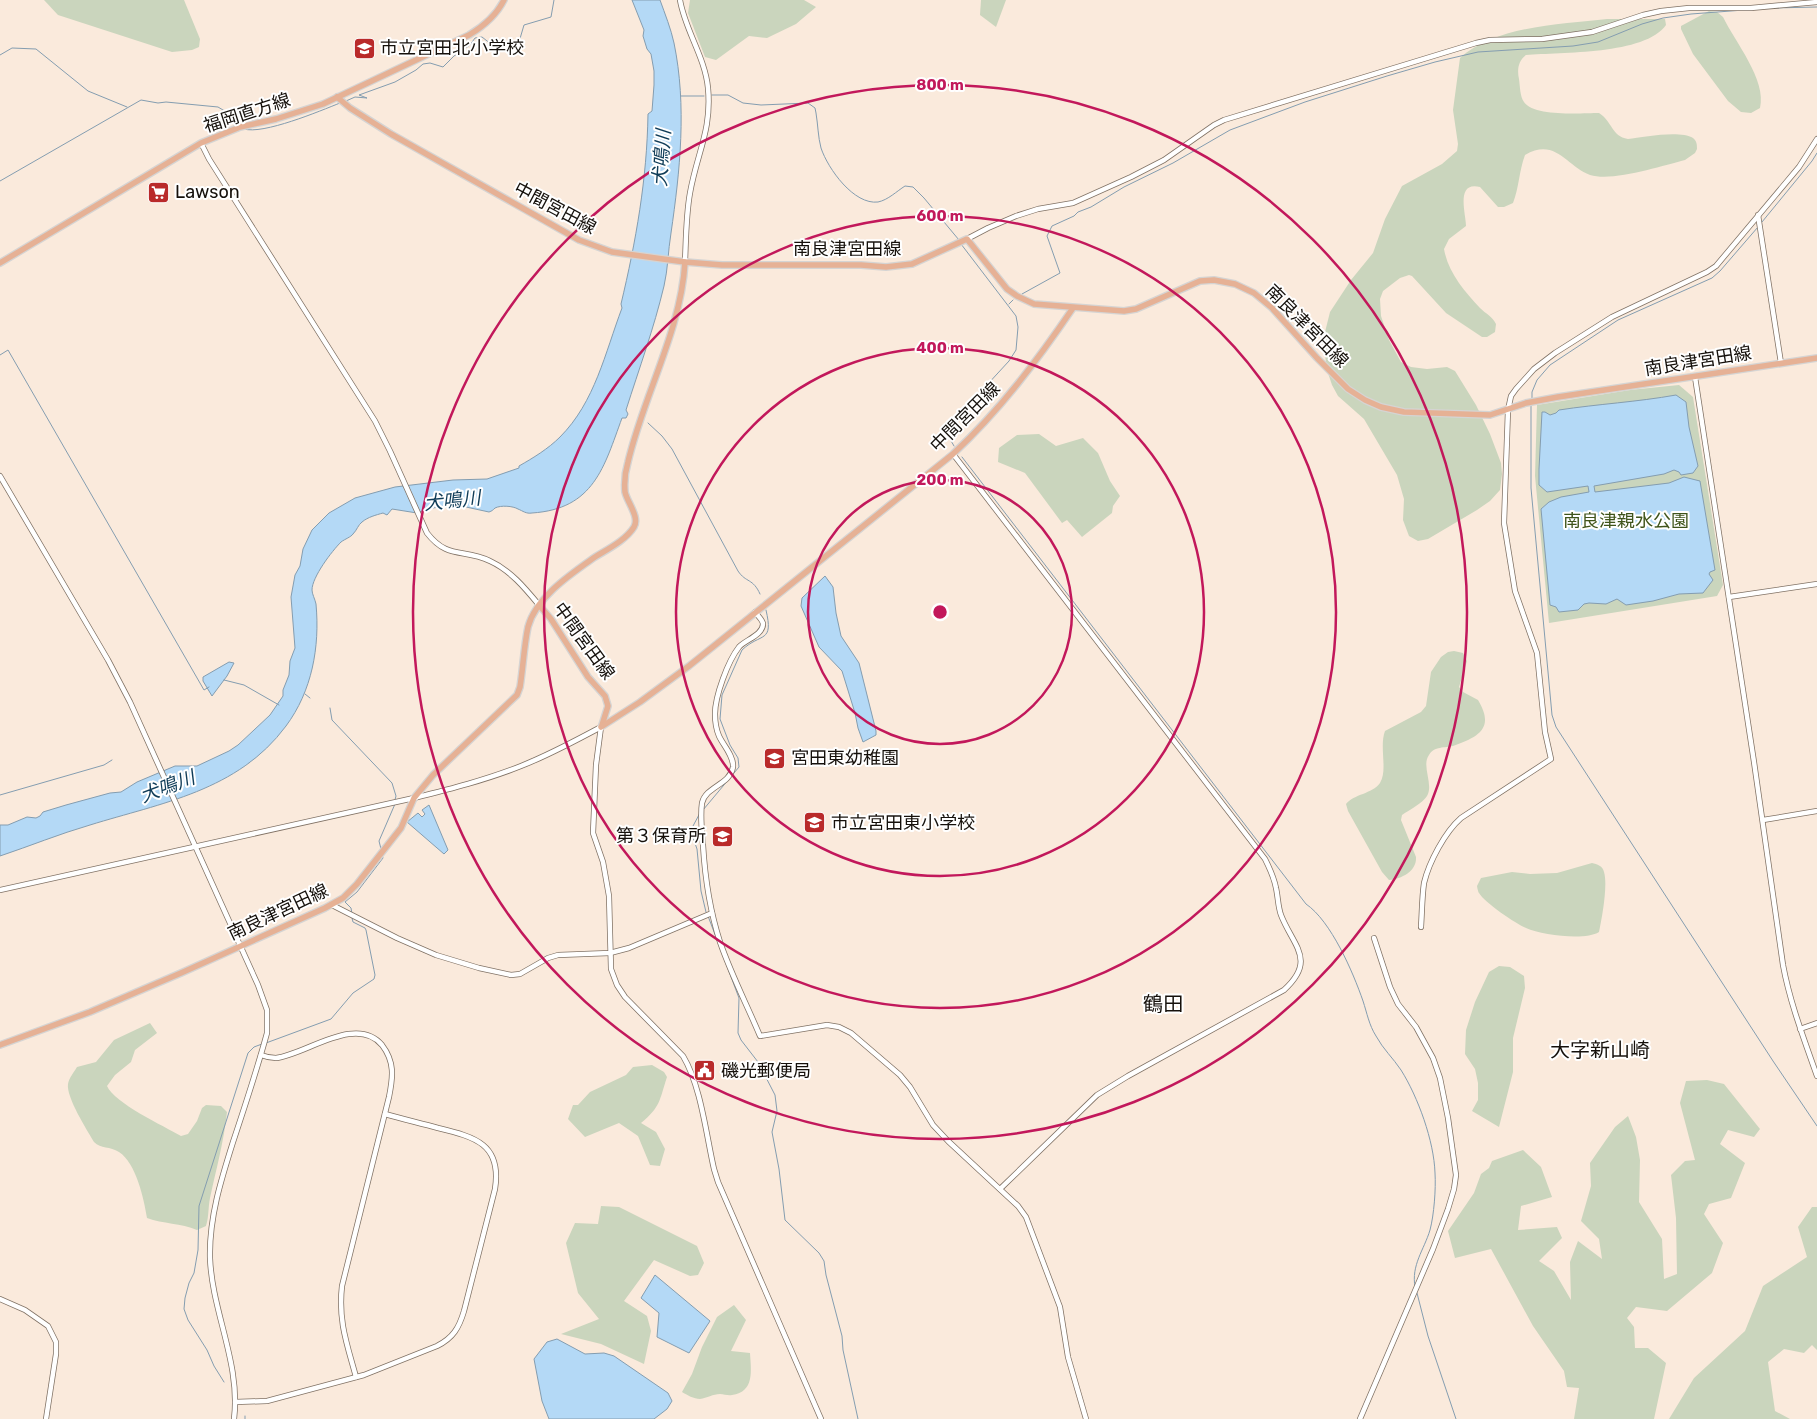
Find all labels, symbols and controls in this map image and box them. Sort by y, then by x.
school or university icon: 市立宮田北小学校 [352,36,376,60]
place label: 市立宮田北小学校 [380,37,524,59]
text: 800 m [916,76,964,94]
street label: 福岡直方線 [201,89,293,137]
water label: 犬鳴川 [648,127,675,187]
street label: 中間宮田線 [510,177,600,239]
supermarket icon: Lawson [147,180,171,204]
place label: Lawson [175,181,240,203]
text: 600 m [916,207,964,225]
street label: 南良津宮田線 [793,238,901,260]
street label: 南良津宮田線 [1261,280,1353,372]
text: 400 m [916,339,964,357]
street label: 南良津宮田線 [1643,342,1753,380]
street label: 中間宮田線 [925,377,1005,457]
text: 200 m [916,471,964,489]
water label: 犬鳴川 [422,486,484,515]
park label: 南良津親水公園 [1563,510,1689,532]
street label: 中間宮田線 [549,598,619,684]
centre of rings [931,603,949,621]
school or university icon: 宮田東幼稚園 [763,746,787,770]
place label: 宮田東幼稚園 [791,747,899,769]
water label: 犬鳴川 [136,765,200,807]
school or university icon: 市立宮田東小学校 [803,811,827,835]
place label: 市立宮田東小学校 [831,812,975,834]
school or university icon: 第３保育所 [710,824,734,848]
place label: 第３保育所 [616,825,706,847]
street label: 南良津宮田線 [224,879,332,945]
district label: 鶴田 [1143,992,1183,1016]
district label: 大字新山崎 [1550,1038,1650,1062]
public building icon: 磯光郵便局 [693,1059,717,1083]
place label: 磯光郵便局 [721,1060,811,1082]

